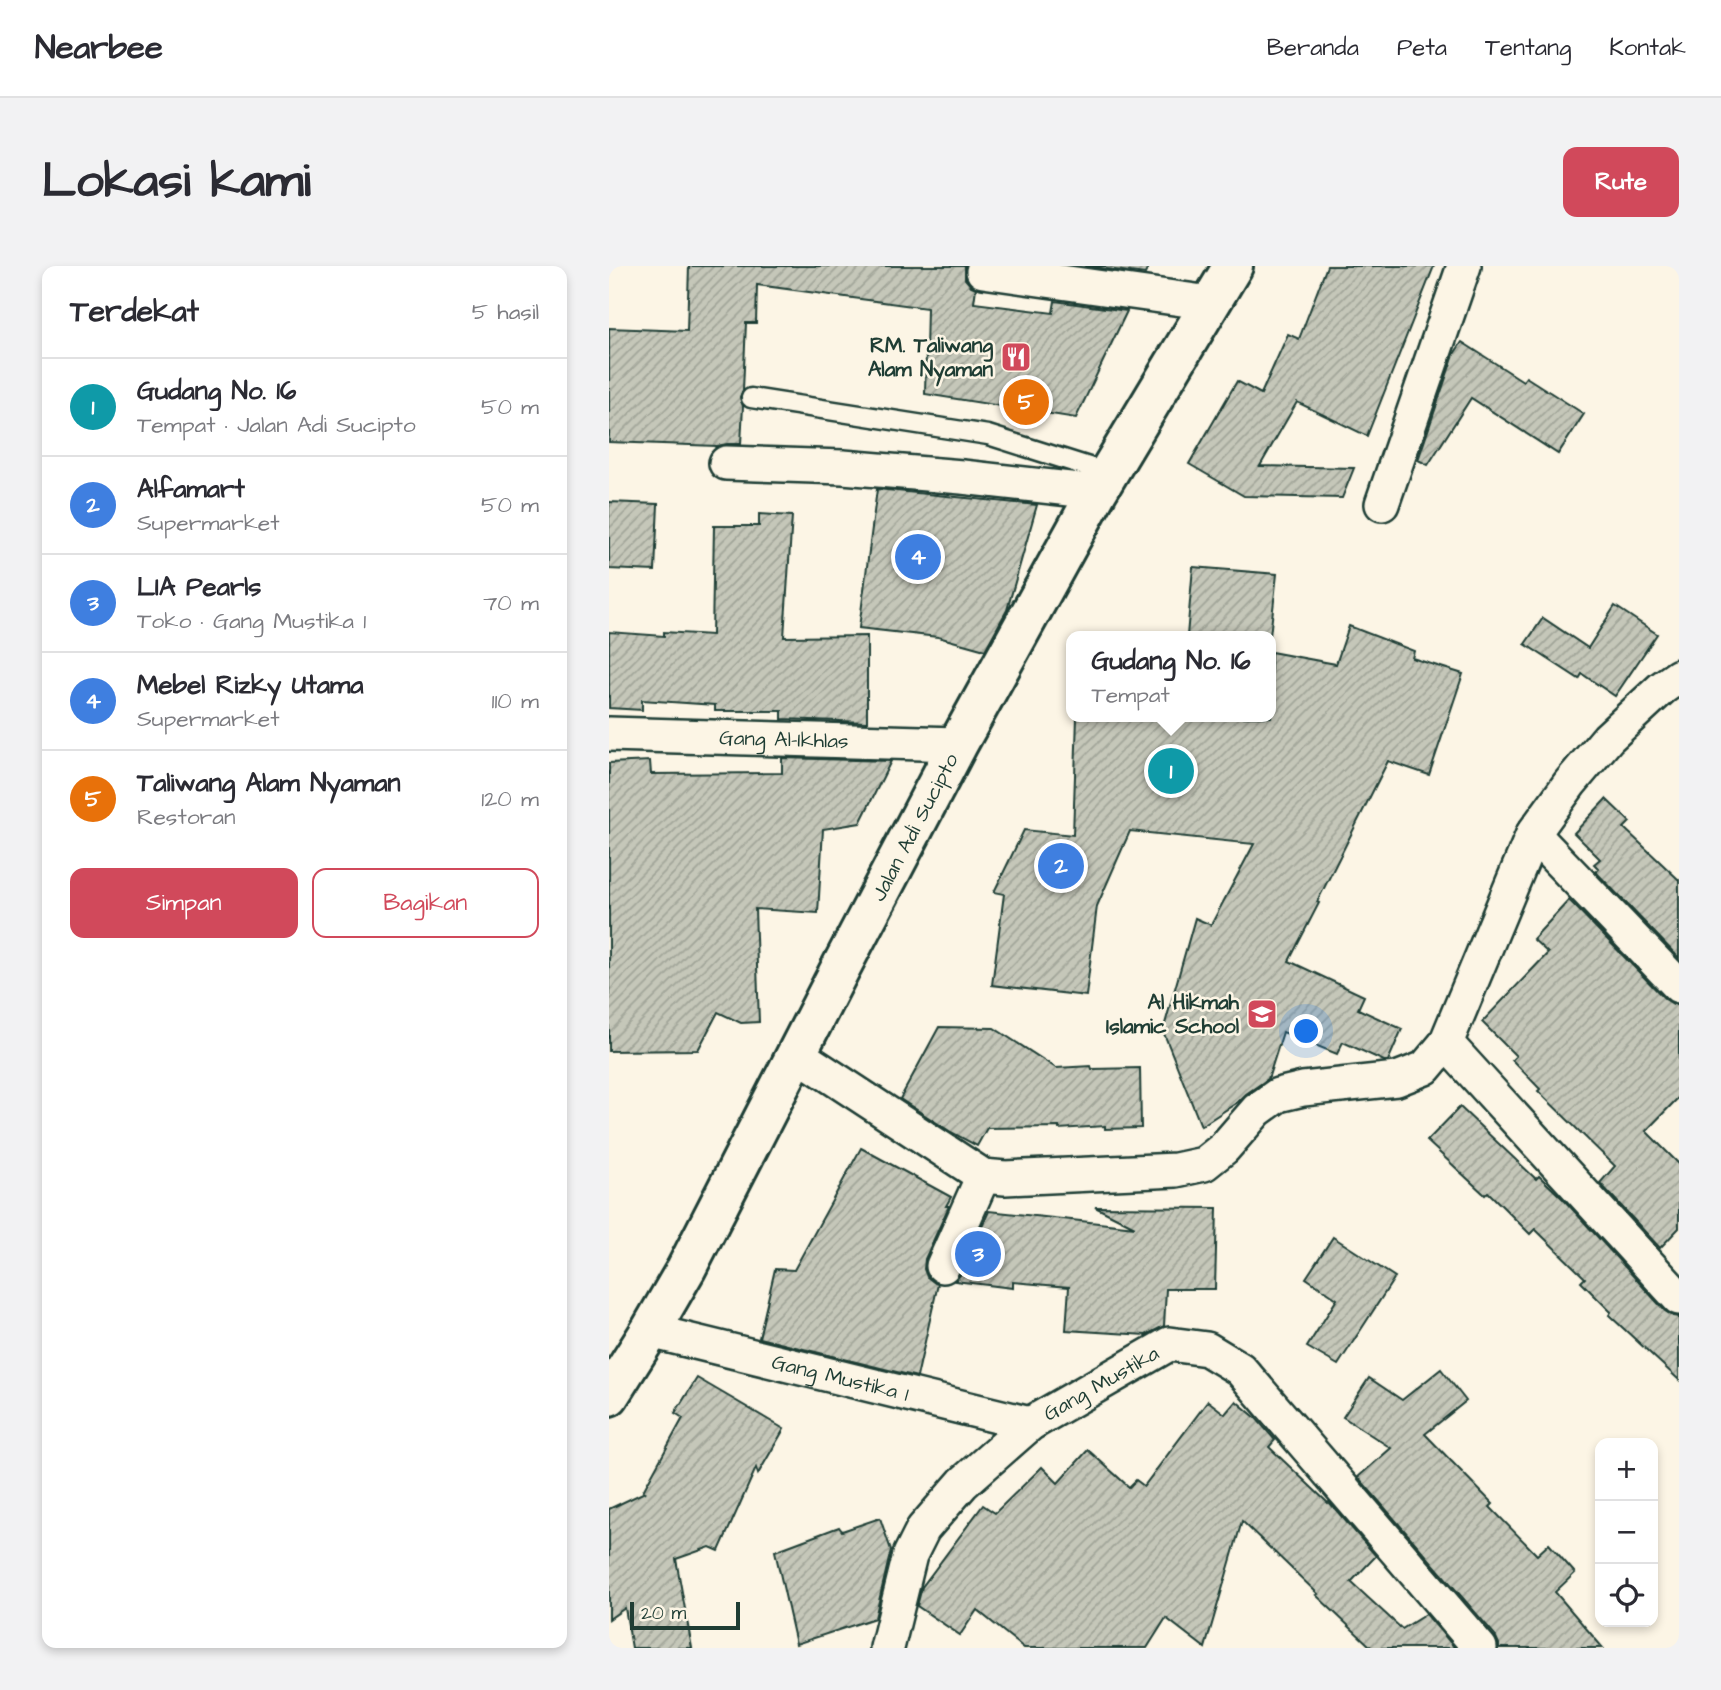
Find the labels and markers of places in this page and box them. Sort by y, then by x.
place label: RM. Taliwang Alam Nyaman [868,331,993,387]
restaurant icon: RM. Taliwang Alam Nyaman [999,340,1033,374]
pin: 5 [1003,376,1049,428]
pin: 4 [895,531,941,583]
pin: 1 [1148,745,1194,797]
pin: 2 [1038,840,1084,892]
place label: Al Hikmah Islamic School [1106,988,1240,1041]
school or university icon: Al Hikmah Islamic School [1245,997,1279,1031]
pin: 3 [955,1228,1001,1280]

